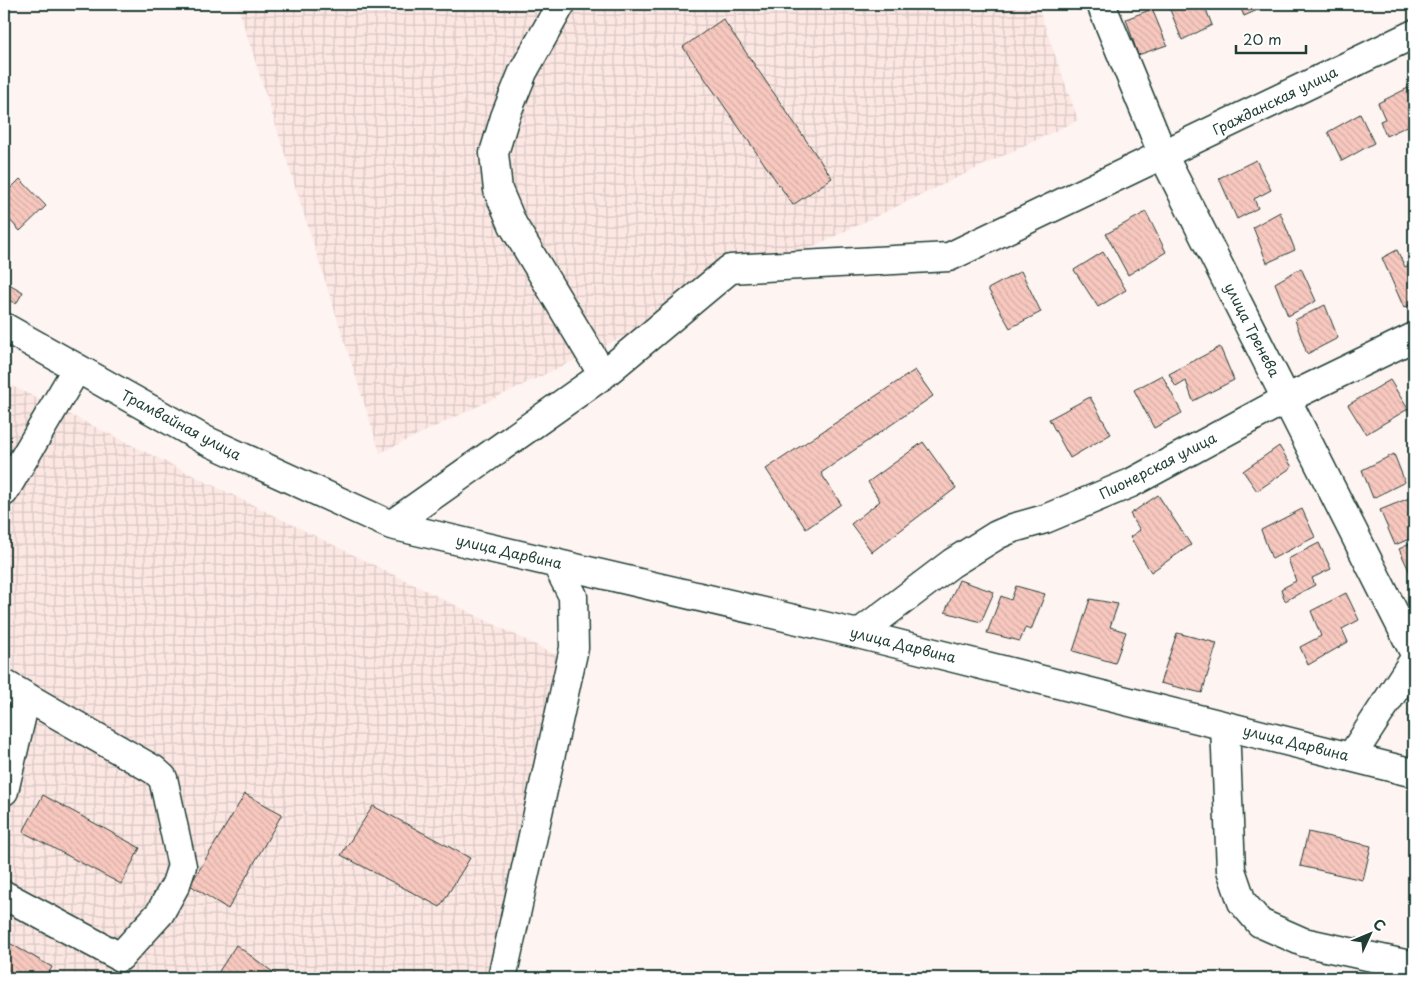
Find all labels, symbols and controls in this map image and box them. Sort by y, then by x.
scale bar [1236,22,1306,54]
text: 20 m [1243,27,1282,50]
street label: Гражданская улица [1209,61,1341,140]
street label: улица Тренева [1220,279,1285,381]
street label: Трамвайная улица [117,384,245,465]
street label: Пионерская улица [1096,427,1220,504]
street label: улица Дарвина [454,529,564,574]
street label: улица Дарвина [848,621,958,668]
street label: улица Дарвина [1241,719,1351,766]
north arrow [1346,910,1396,960]
text: С [1369,914,1391,936]

